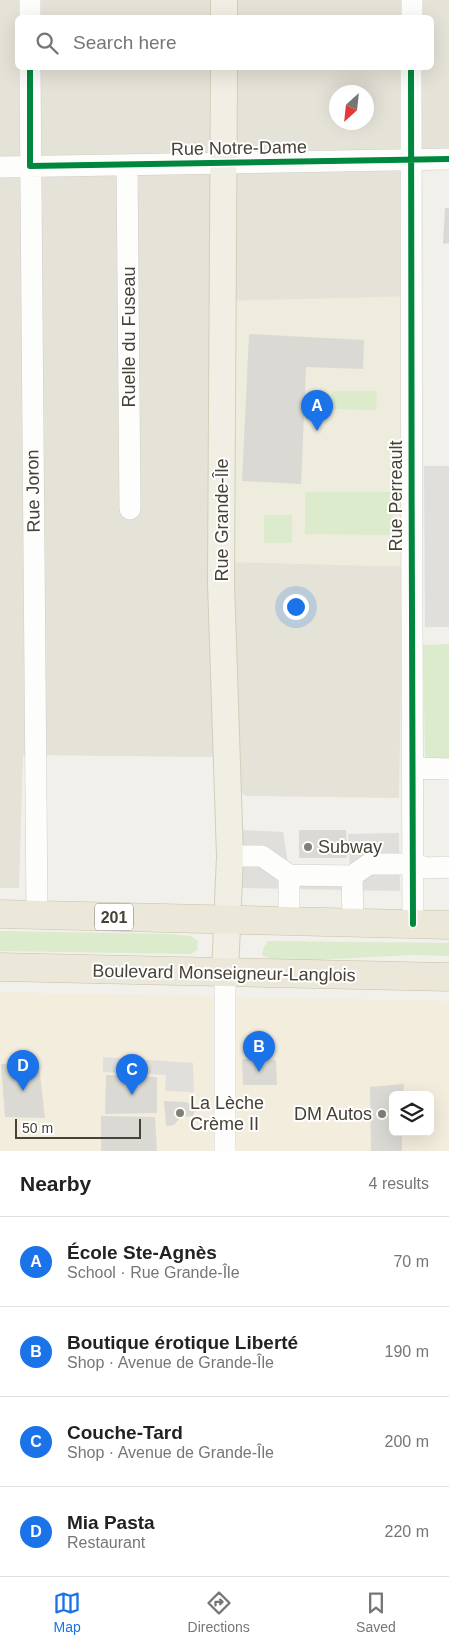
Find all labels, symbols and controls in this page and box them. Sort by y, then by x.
search box [15,15,434,70]
icon: search [33,29,61,57]
text: Search here [73,32,177,53]
north arrow [329,85,374,130]
street label: Rue Notre-Dame [171,137,307,159]
street label: Ruelle du Fuseau [119,266,139,408]
pin: A [301,390,333,431]
street label: Rue Perreault [386,440,406,552]
street label: Rue Joron [22,449,44,533]
street label: Rue Grande-Île [212,458,232,582]
your location [283,594,309,620]
place label: Subway [318,837,382,857]
marker: Subway [302,841,314,853]
road number: 201 [95,904,133,930]
street label: Boulevard Monseigneur-Langlois [92,961,356,985]
pin: B [243,1031,275,1072]
pin: D [7,1050,39,1091]
pin: C [116,1054,148,1095]
map controls [389,1091,434,1136]
button: layers [389,1091,434,1136]
place label: La Lèche Crème II [190,1093,264,1134]
place label: DM Autos [294,1104,372,1124]
marker: La Lèche Crème II [174,1107,186,1119]
marker: DM Autos [376,1108,388,1120]
scale bar [15,1116,141,1139]
text: 50 m [22,1120,53,1136]
text: Nearby [20,1172,91,1195]
text: 4 results [369,1175,429,1192]
text: École Ste-Agnès [67,1242,217,1263]
text: A [30,1253,42,1270]
text: 70 m [393,1253,429,1270]
text: School · Rue Grande-Île [67,1264,240,1281]
text: Boutique érotique Liberté [67,1332,298,1353]
text: B [30,1343,42,1360]
text: 190 m [385,1343,429,1360]
text: Shop · Avenue de Grande-Île [67,1354,274,1371]
text: Couche-Tard [67,1422,183,1443]
text: C [30,1433,42,1450]
text: 200 m [385,1433,429,1450]
text: Shop · Avenue de Grande-Île [67,1444,274,1461]
text: Mia Pasta [67,1512,155,1533]
text: D [30,1523,42,1540]
text: 220 m [385,1523,429,1540]
text: Restaurant [67,1534,145,1551]
tab: Map [53,1589,81,1635]
tab: Directions [188,1589,250,1635]
tab: Saved [356,1589,396,1635]

